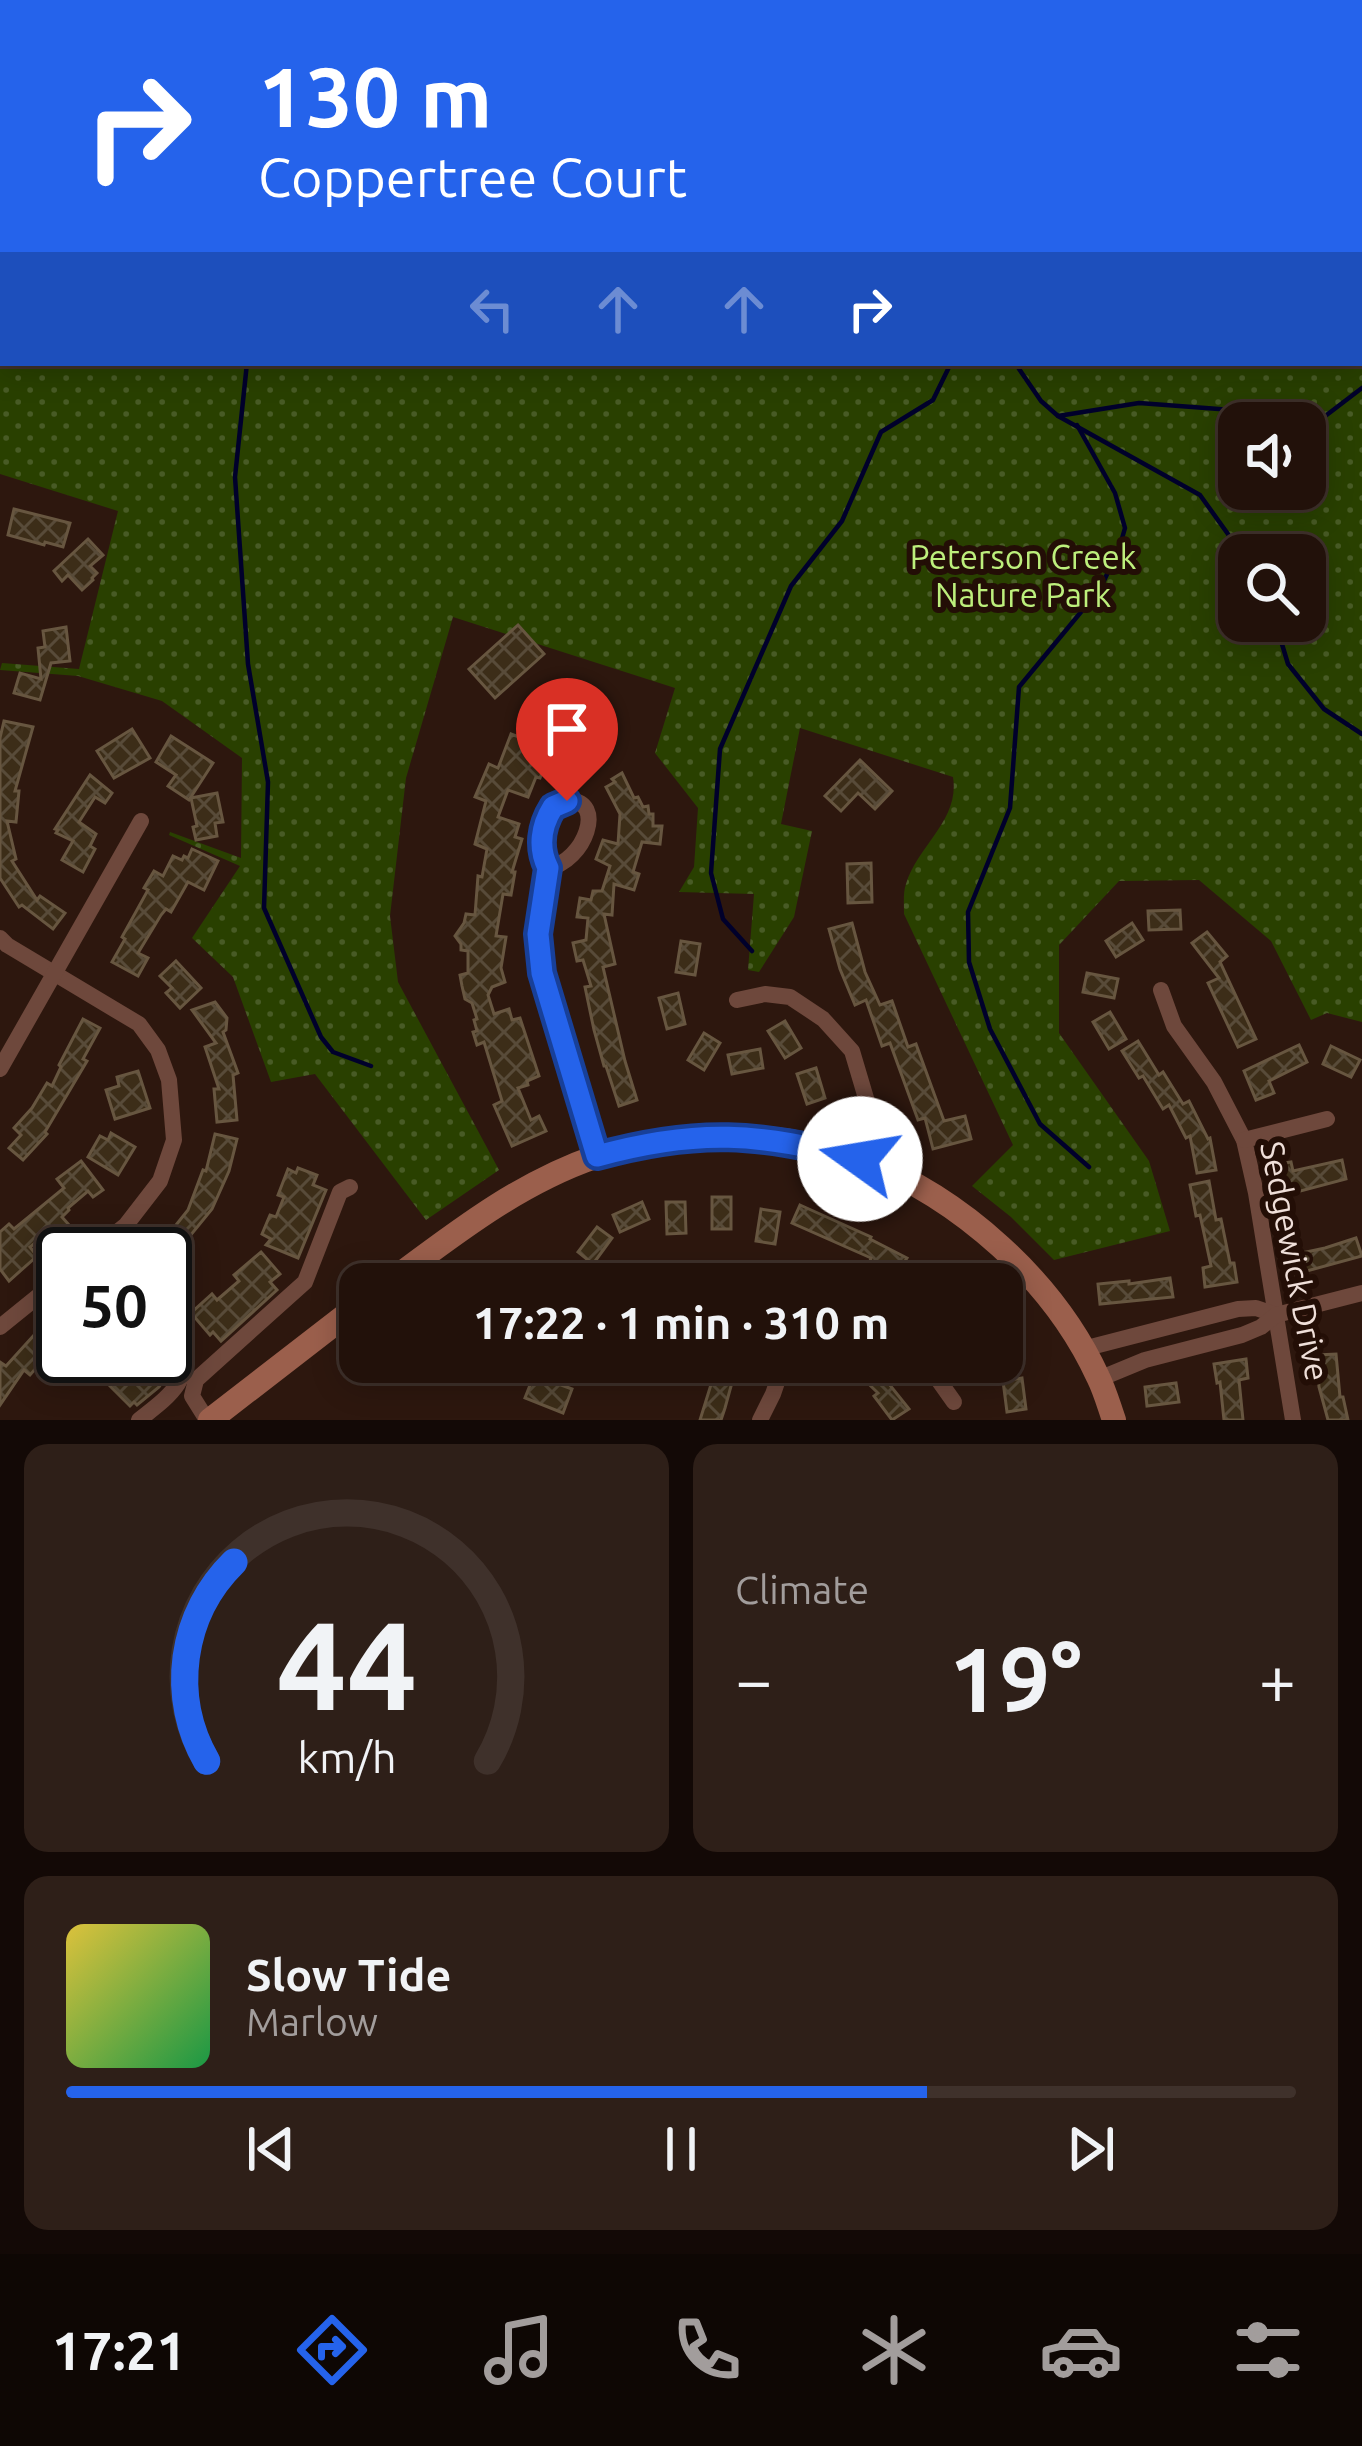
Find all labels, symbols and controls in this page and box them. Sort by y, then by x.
icon: right [60,48,216,204]
text: 130 m [258,49,492,143]
text: Coppertree Court [258,147,687,207]
icon: left [459,276,525,342]
icon: ahead [585,276,651,342]
icon: ahead [711,276,777,342]
icon: right [837,276,903,342]
map controls [1218,402,1326,642]
button: sound [1218,402,1326,510]
button: search [1218,534,1326,642]
park label: Peterson Creek Nature Park [910,538,1137,613]
pin [516,678,618,801]
icon: arrive [534,696,600,762]
position arrow [797,1096,923,1222]
street label: Sedgewick Drive [1254,1138,1337,1384]
speed limit sign: 50 [36,1227,192,1383]
text: 17:22 · 1 min · 310 m [473,1297,889,1348]
text: Climate [735,1568,869,1611]
text: 44 [276,1594,417,1734]
text: 19° [949,1628,1082,1729]
text: − [735,1642,772,1716]
text: + [1259,1642,1296,1716]
text: km/h [297,1733,396,1781]
text: Slow Tide [246,1949,451,2000]
text: Marlow [246,2000,378,2043]
icon: previous [238,2116,304,2182]
icon: pause [648,2116,714,2182]
icon: next [1058,2116,1124,2182]
icon: directions [290,2308,374,2392]
icon: music [477,2308,561,2392]
icon: phone [665,2308,749,2392]
icon: climate [852,2308,936,2392]
icon: car [1039,2308,1123,2392]
icon: filters [1226,2308,1310,2392]
text: 17:21 [52,2320,187,2380]

